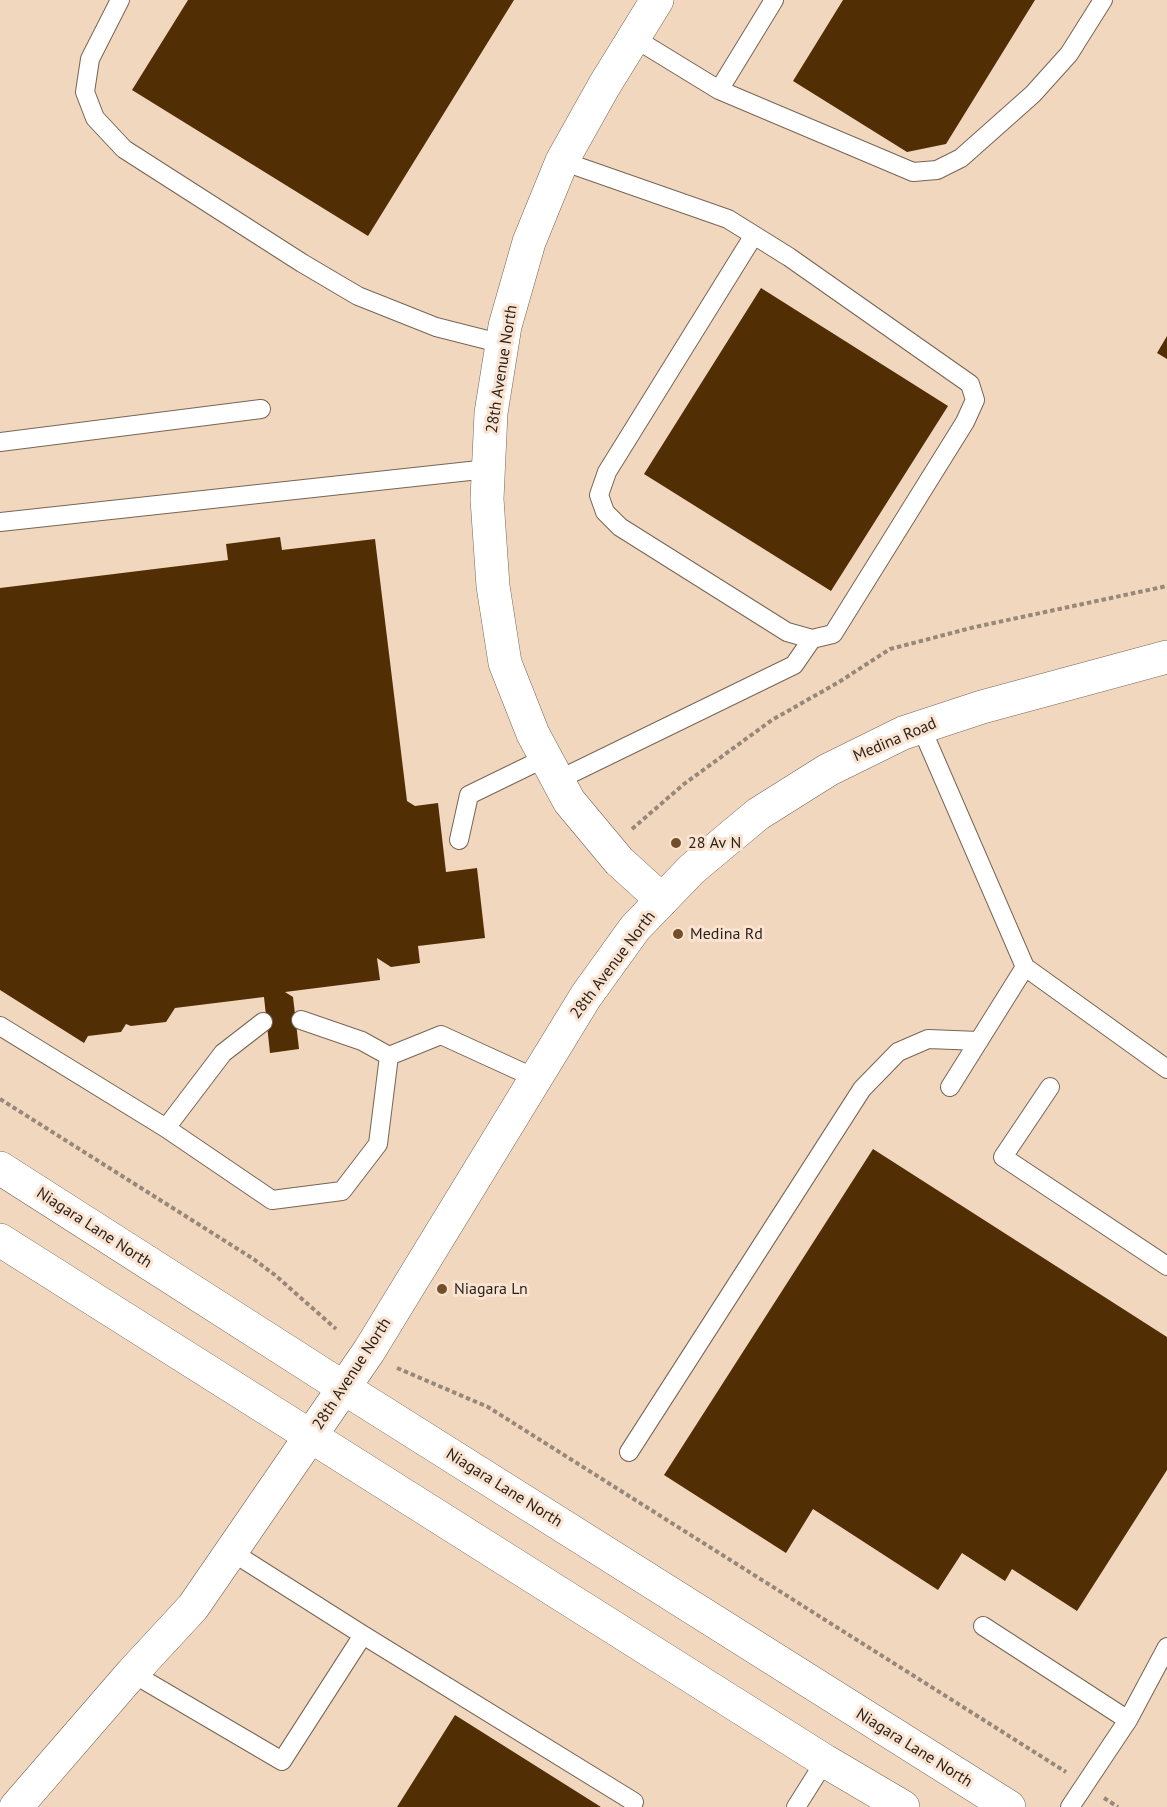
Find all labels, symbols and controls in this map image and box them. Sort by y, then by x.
street label: 28th Avenue North [482,304,522,434]
street label: Medina Road [851,714,939,766]
place label: 28 Av N [688,833,741,853]
marker: 28 Av N [669,836,683,850]
street label: 28th Avenue North [566,907,660,1023]
place label: Medina Rd [690,924,763,944]
marker: Medina Rd [671,927,685,941]
street label: Niagara Lane North [33,1184,155,1272]
place label: Niagara Ln [454,1279,528,1299]
marker: Niagara Ln [435,1282,449,1296]
street label: 28th Avenue North [309,1314,395,1434]
street label: Niagara Lane North [442,1444,566,1532]
street label: Niagara Lane North [852,1704,976,1792]

